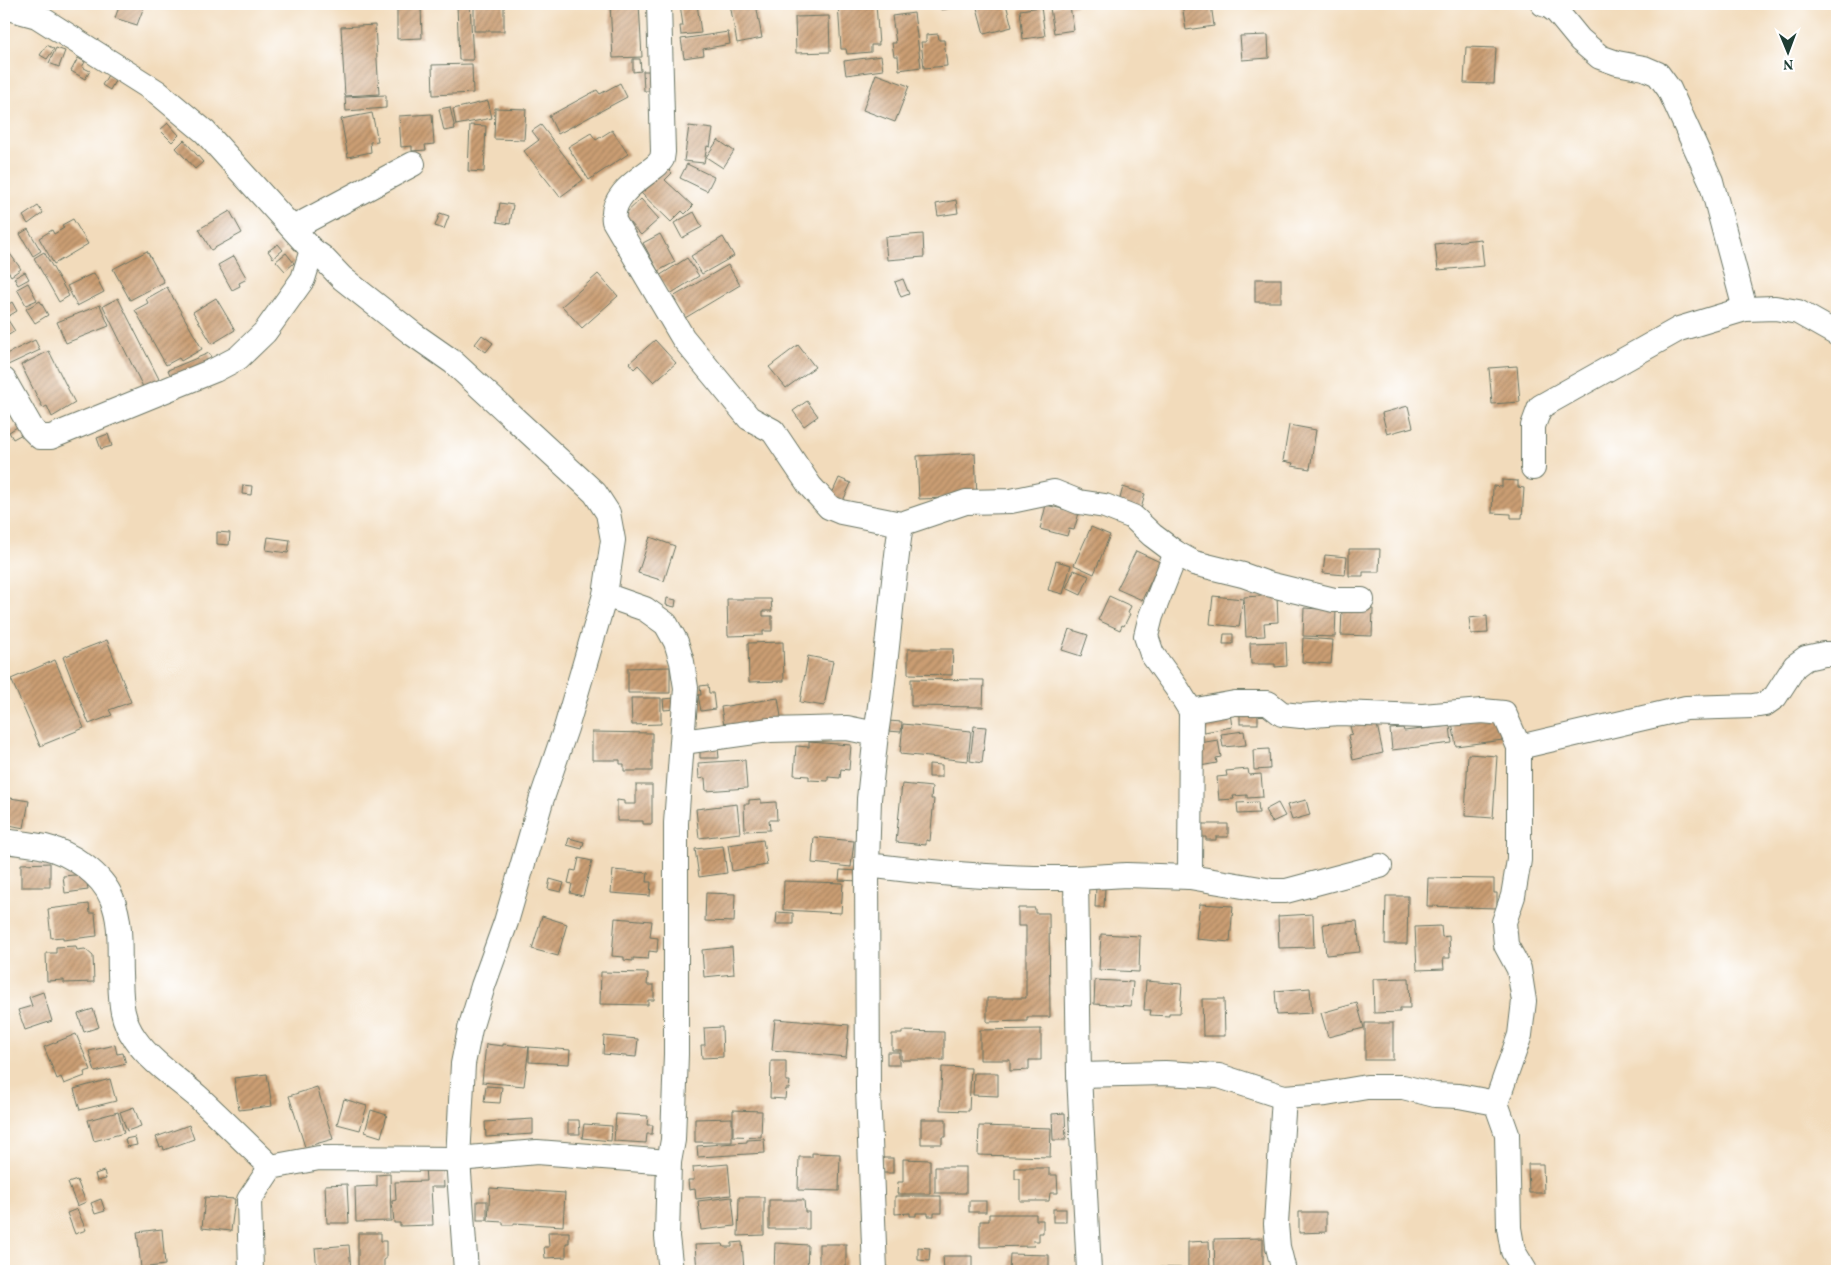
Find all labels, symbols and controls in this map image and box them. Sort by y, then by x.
north arrow [1764,28,1814,78]
text: N [1783,54,1793,73]

